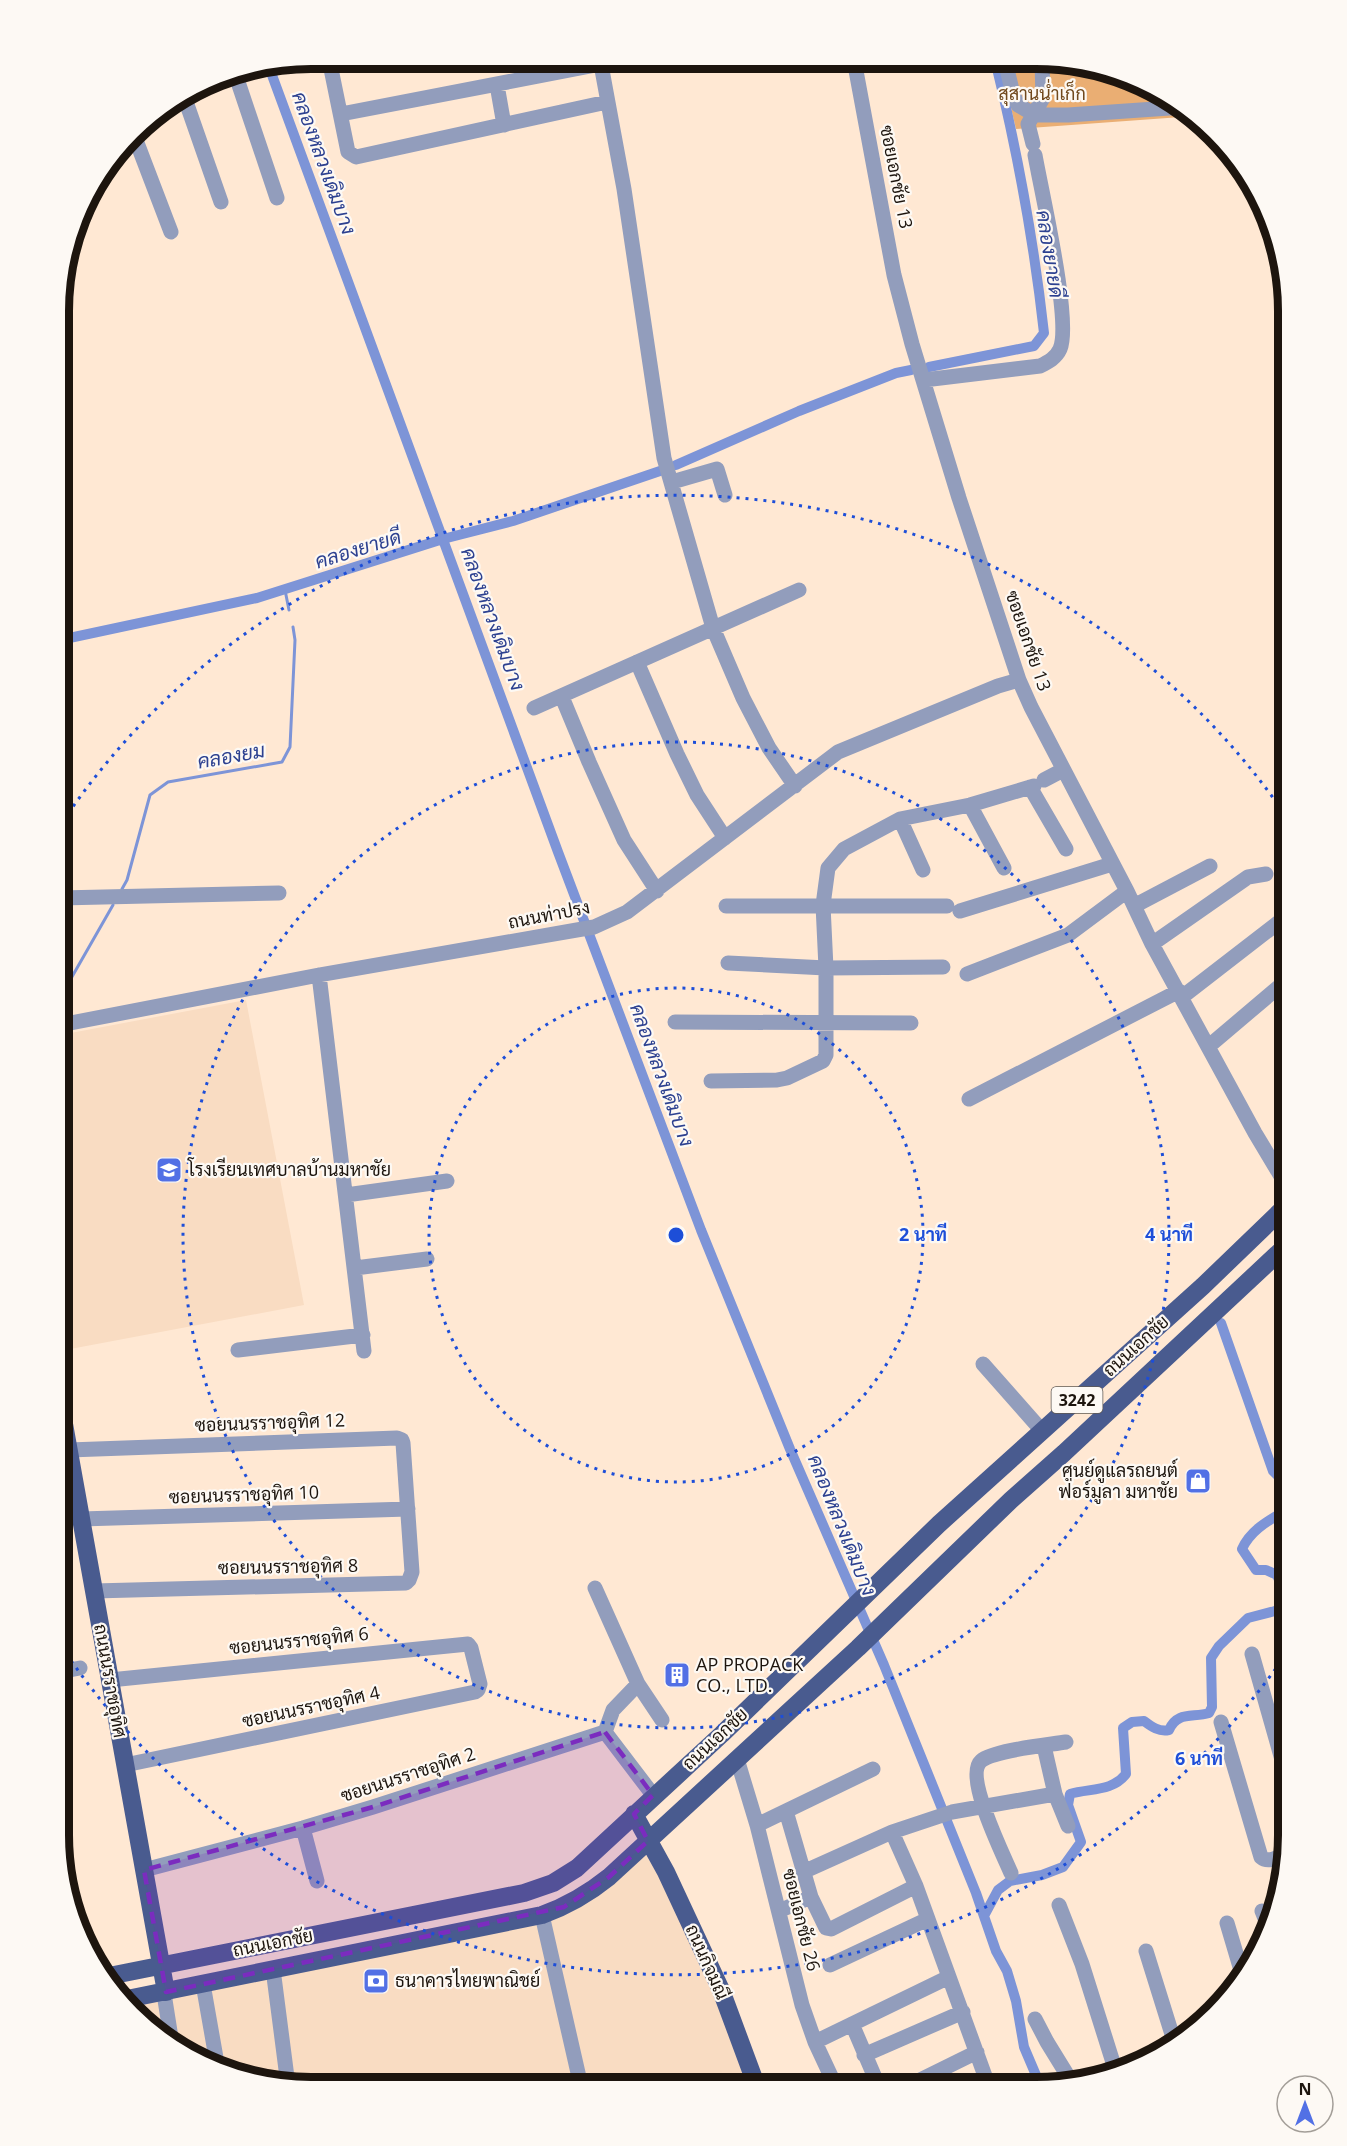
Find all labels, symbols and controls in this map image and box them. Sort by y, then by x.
park label: สุสานน่ำเก็ก [998,79,1086,106]
water label: คลองหลวงเดิมบาง [286,88,363,238]
street label: ซอยเอกชัย 13 [875,123,919,231]
water label: คลองยายดี [1030,208,1071,301]
water label: คลองยายดี [311,522,405,574]
water label: คลองหลวงเดิมบาง [455,544,532,694]
street label: ซอยเอกชัย 13 [1001,587,1057,694]
water label: คลองยม [195,736,267,775]
street label: ถนนท่าปรง [506,894,592,934]
water label: คลองหลวงเดิมบาง [624,1000,701,1150]
school or university icon: โรงเรียนเทศบาลบ้านมหาชัย [154,1155,184,1185]
place label: โรงเรียนเทศบาลบ้านมหาชัย [187,1157,391,1181]
text: 2 นาที [899,1222,947,1246]
text: 4 นาที [1145,1222,1193,1246]
centre of rings [666,1225,686,1245]
street label: ถนนเอกชัย [1097,1309,1173,1381]
road number: 3242 [1052,1387,1102,1413]
street label: ซอยนนรราชอุทิศ 12 [194,1407,346,1438]
water label: คลองหลวงเดิมบาง [802,1450,883,1599]
place label: ศูนย์ดูแลรถยนต์ ฟอร์มูลา มหาชัย [1058,1458,1178,1505]
shop icon: ศูนย์ดูแลรถยนต์ ฟอร์มูลา มหาชัย [1183,1466,1213,1496]
street label: ซอยนนรราชอุทิศ 10 [168,1479,320,1510]
street label: ซอยนนรราชอุทิศ 8 [218,1553,358,1580]
street label: ซอยนนรราชอุทิศ 6 [228,1621,370,1660]
street label: ถนนนรราชอุทิศ [88,1622,133,1740]
place label: AP PROPACK CO., LTD. [696,1652,804,1697]
building icon: AP PROPACK CO., LTD. [662,1660,692,1690]
street label: ซอยนนรราชอุทิศ 4 [240,1680,382,1733]
street label: ถนนเอกชัย [676,1702,752,1775]
street label: ซอยนนรราชอุทิศ 2 [337,1741,478,1808]
text: 6 นาที [1175,1746,1223,1770]
street label: ซอยเอกชัย 26 [778,1866,826,1974]
street label: ถนนกิจมณี [681,1920,735,2003]
street label: ถนนเอกชัย [231,1923,315,1962]
bank icon: ธนาคารไทยพาณิชย์ [361,1966,391,1996]
place label: ธนาคารไทยพาณิชย์ [395,1968,540,1992]
north arrow [1275,2074,1335,2134]
text: N [1298,2078,1312,2100]

